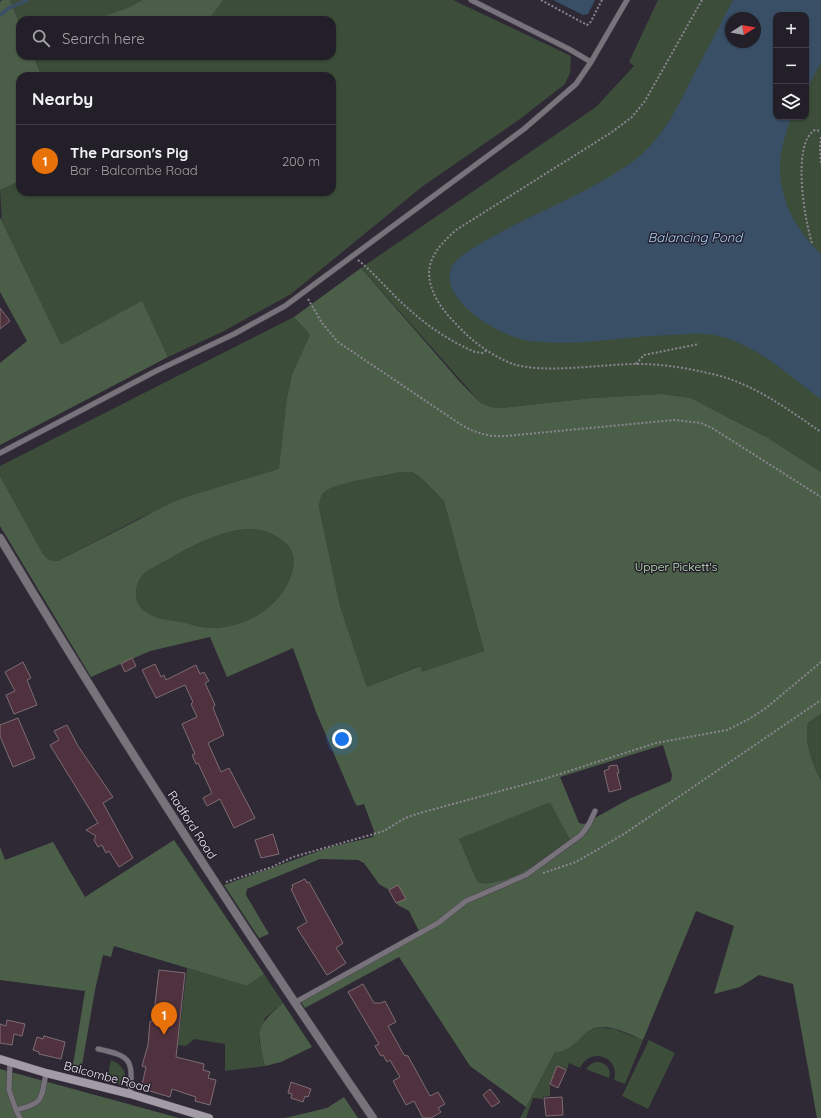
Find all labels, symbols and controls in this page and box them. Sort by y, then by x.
north arrow [725,12,761,48]
map controls [773,12,809,120]
button: + [773,12,809,48]
search box [16,16,336,60]
icon: search [30,27,52,49]
text: Search here [62,29,145,48]
button: − [773,48,809,84]
button: layers [773,84,809,120]
text: Nearby [32,88,93,109]
text: The Parson's Pig [70,143,188,162]
text: 1 [42,153,48,169]
text: 200 m [282,153,320,169]
text: Bar · Balcombe Road [70,162,198,178]
water label: Balancing Pond [648,229,744,245]
park label: Upper Pickett's [635,559,718,574]
your location [332,729,352,749]
street label: Radford Road [165,788,220,862]
pin: 1 [151,1002,177,1035]
street label: Balcombe Road [62,1058,152,1095]

